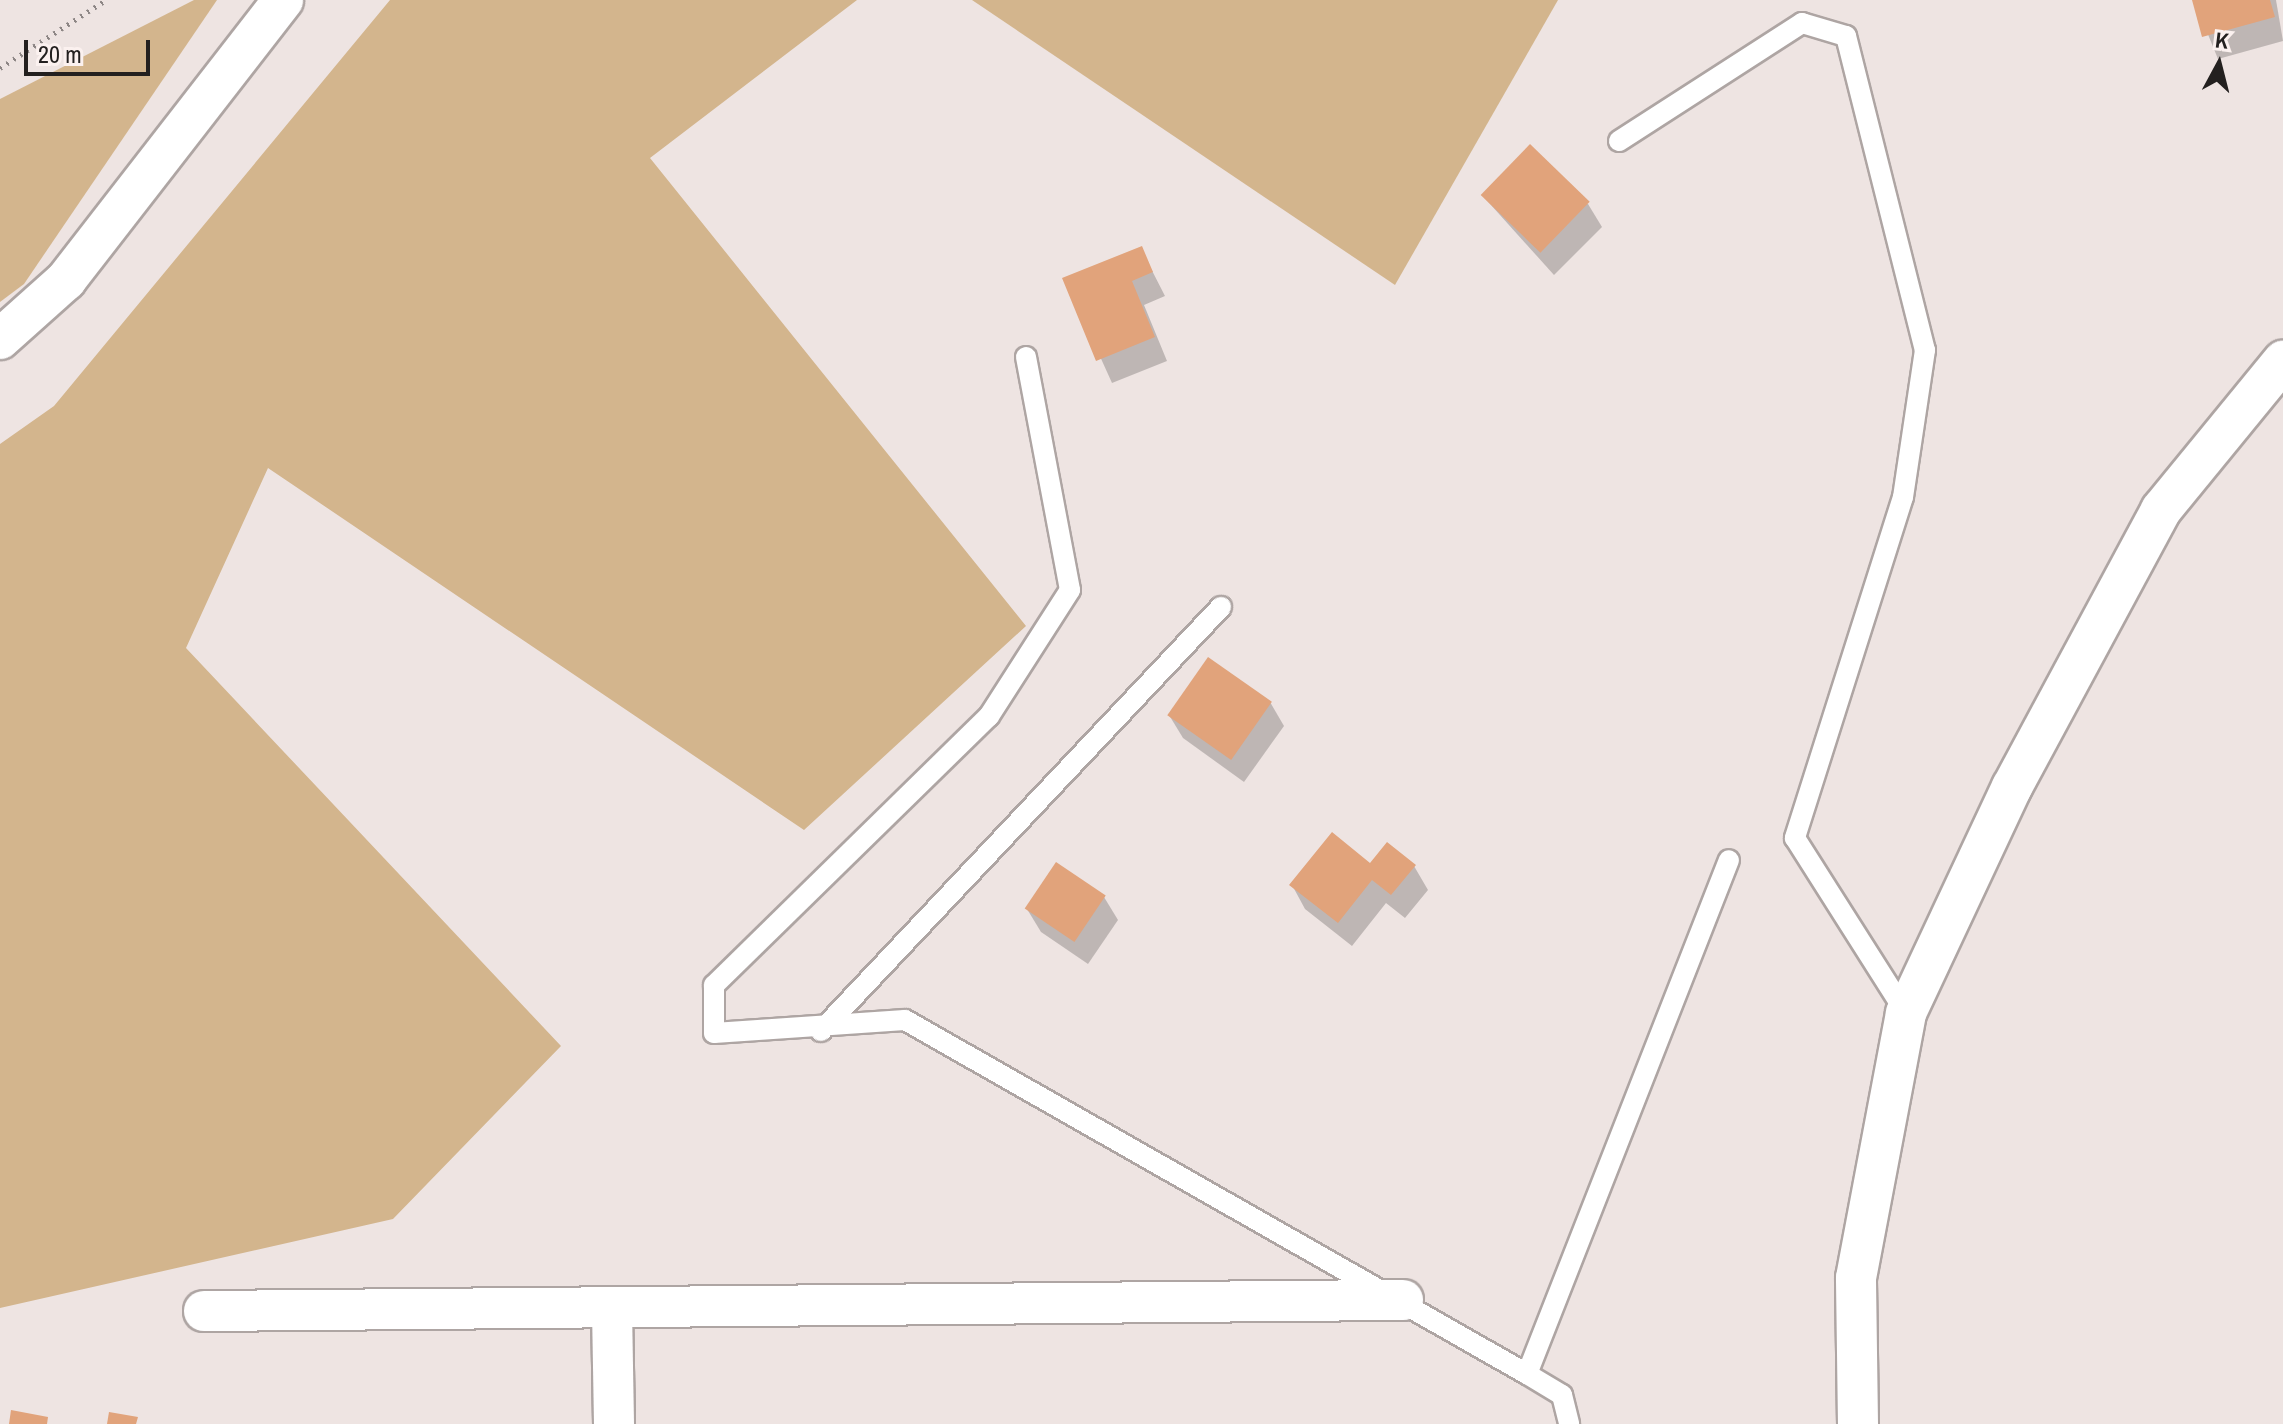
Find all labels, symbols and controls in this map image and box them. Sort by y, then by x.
scale bar [28,24,154,74]
north arrow [2179,24,2259,104]
text: K [2214,24,2230,56]
text: 20 m [38,38,82,70]

